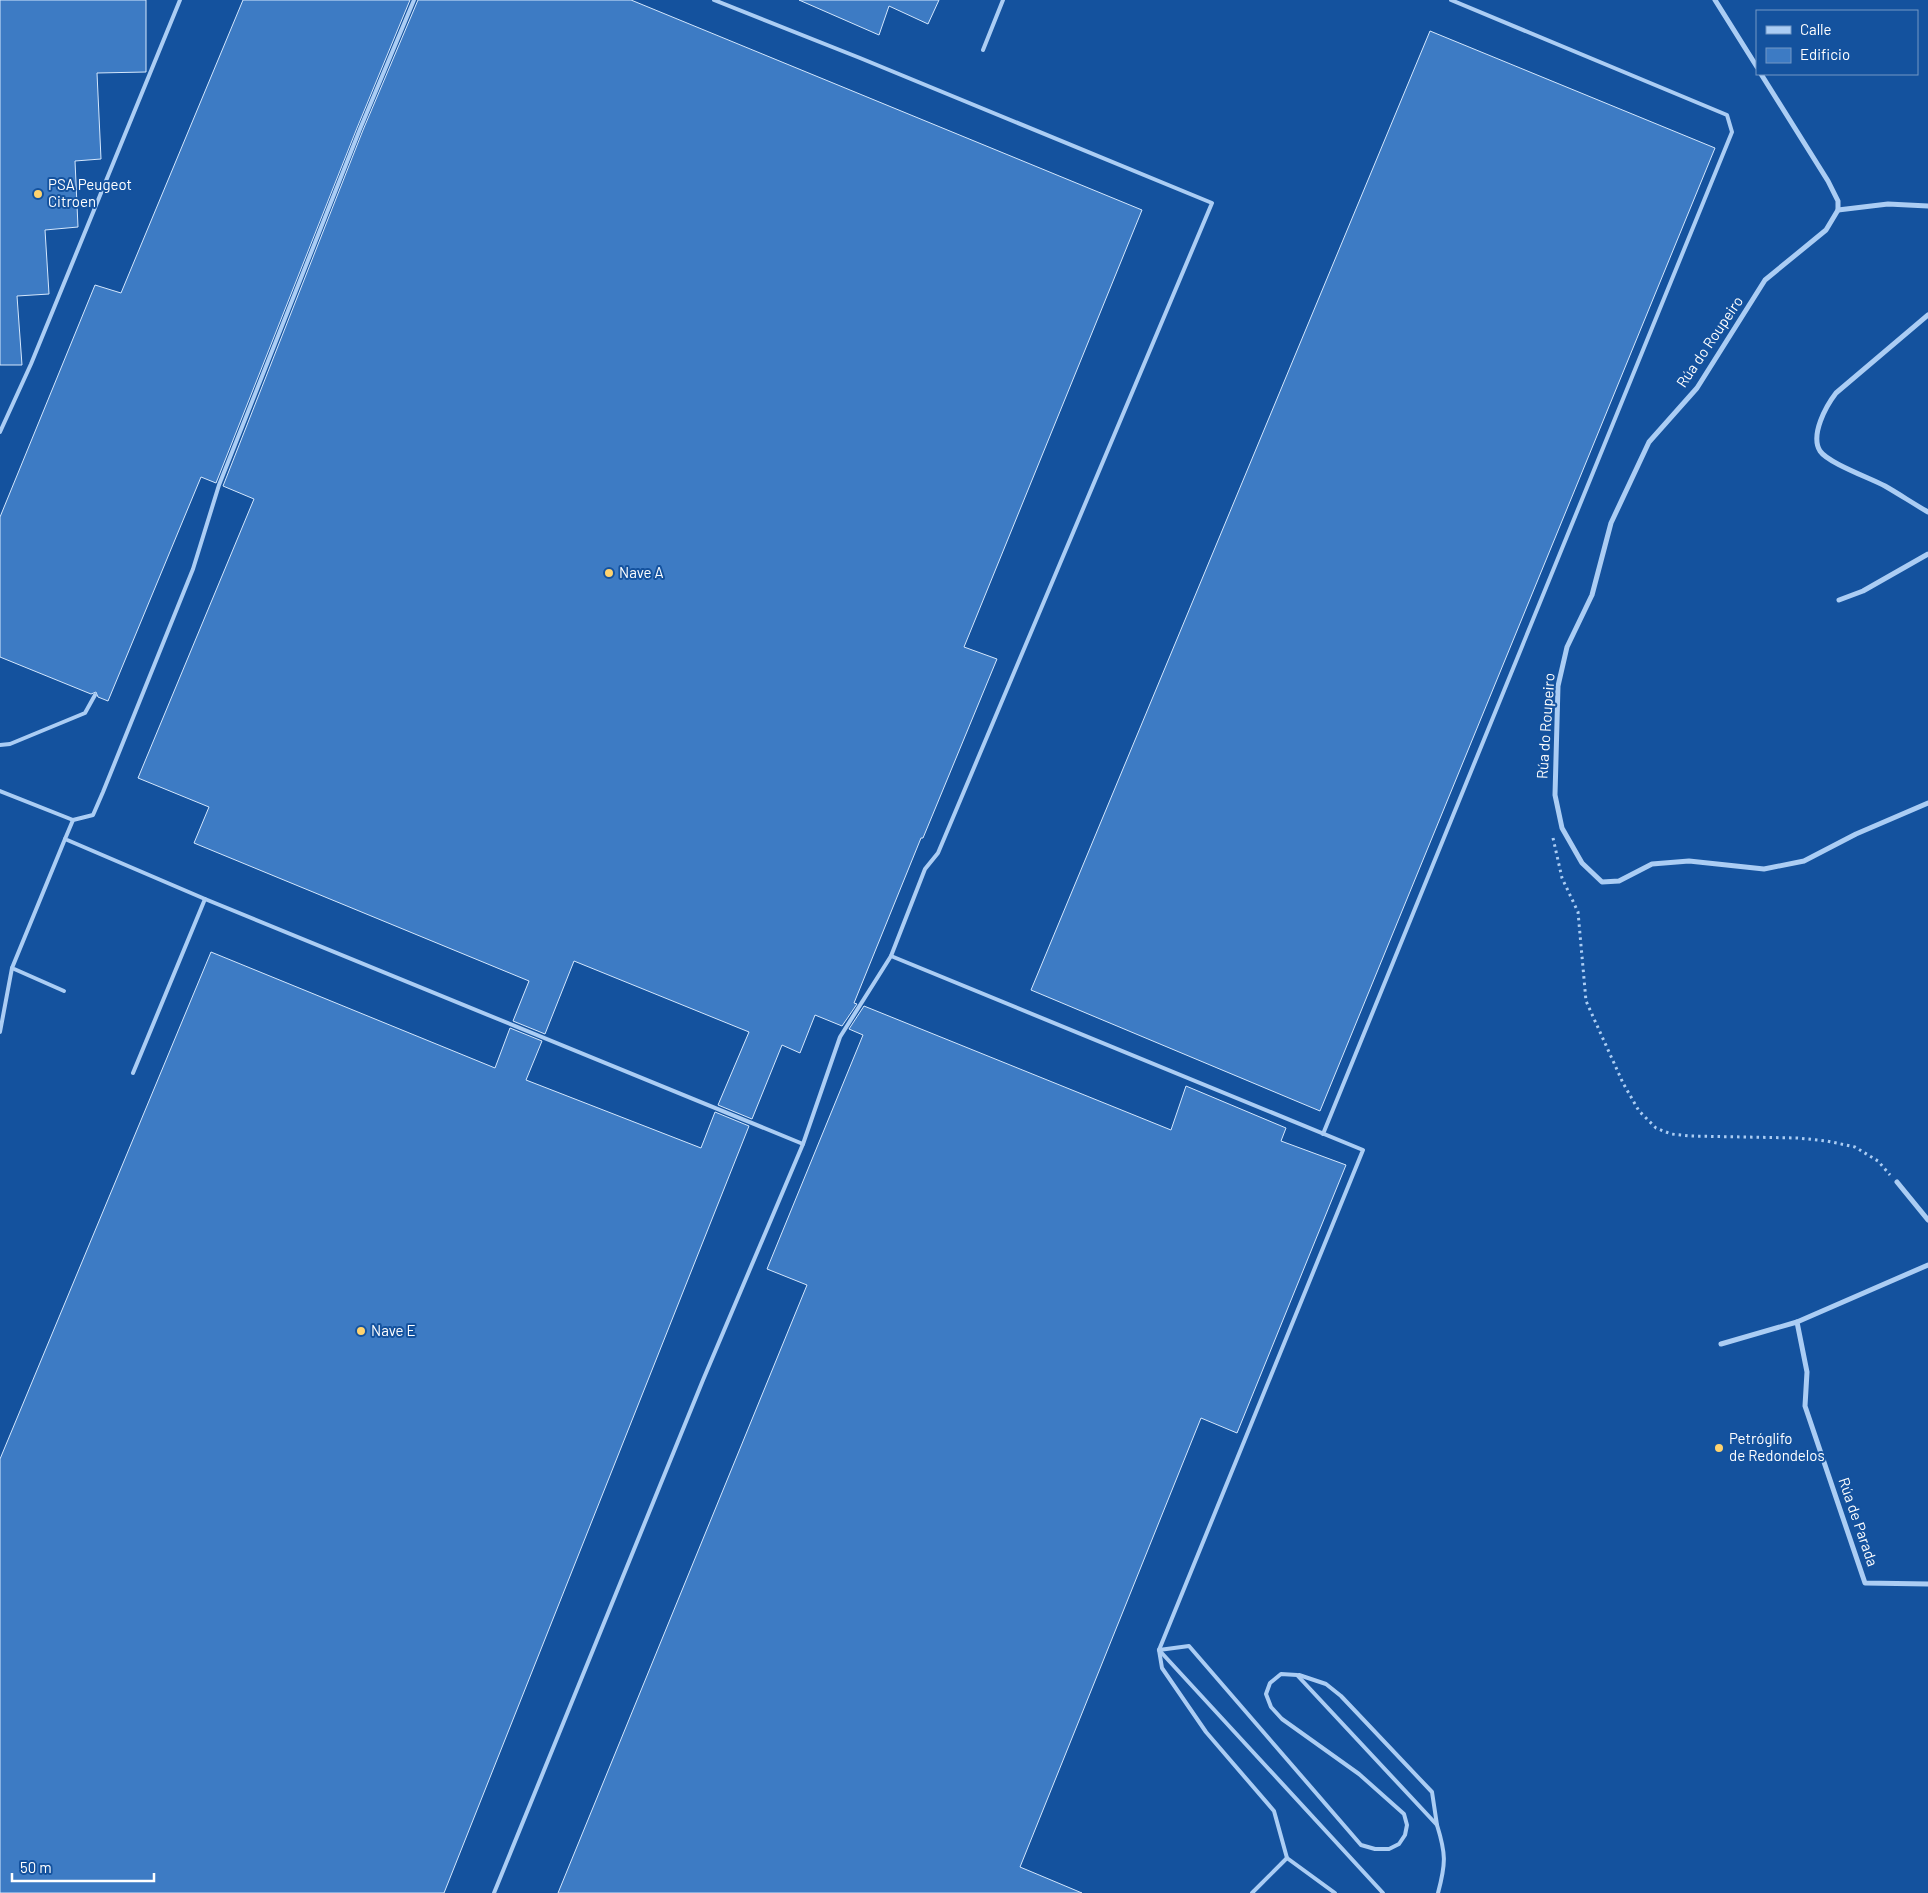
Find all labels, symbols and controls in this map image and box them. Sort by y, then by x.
legend [1756,10,1918,75]
text: Calle [1800,20,1832,38]
text: Edificio [1800,45,1850,63]
place label: PSA Peugeot Citroen [48,175,132,210]
marker: PSA Peugeot Citroen [32,188,44,200]
street label: Rúa do Roupeiro [1672,292,1746,390]
place label: Nave A [619,563,664,581]
marker: Nave A [603,567,615,579]
street label: Rúa do Roupeiro [1532,672,1558,780]
place label: Nave E [371,1321,416,1339]
marker: Nave E [355,1325,367,1337]
place label: Petróglifo de Redondelos [1729,1429,1825,1464]
marker: Petróglifo de Redondelos [1713,1442,1725,1454]
street label: Rúa de Parada [1835,1475,1883,1568]
scale bar [12,1850,155,1882]
text: 50 m [20,1858,52,1876]

